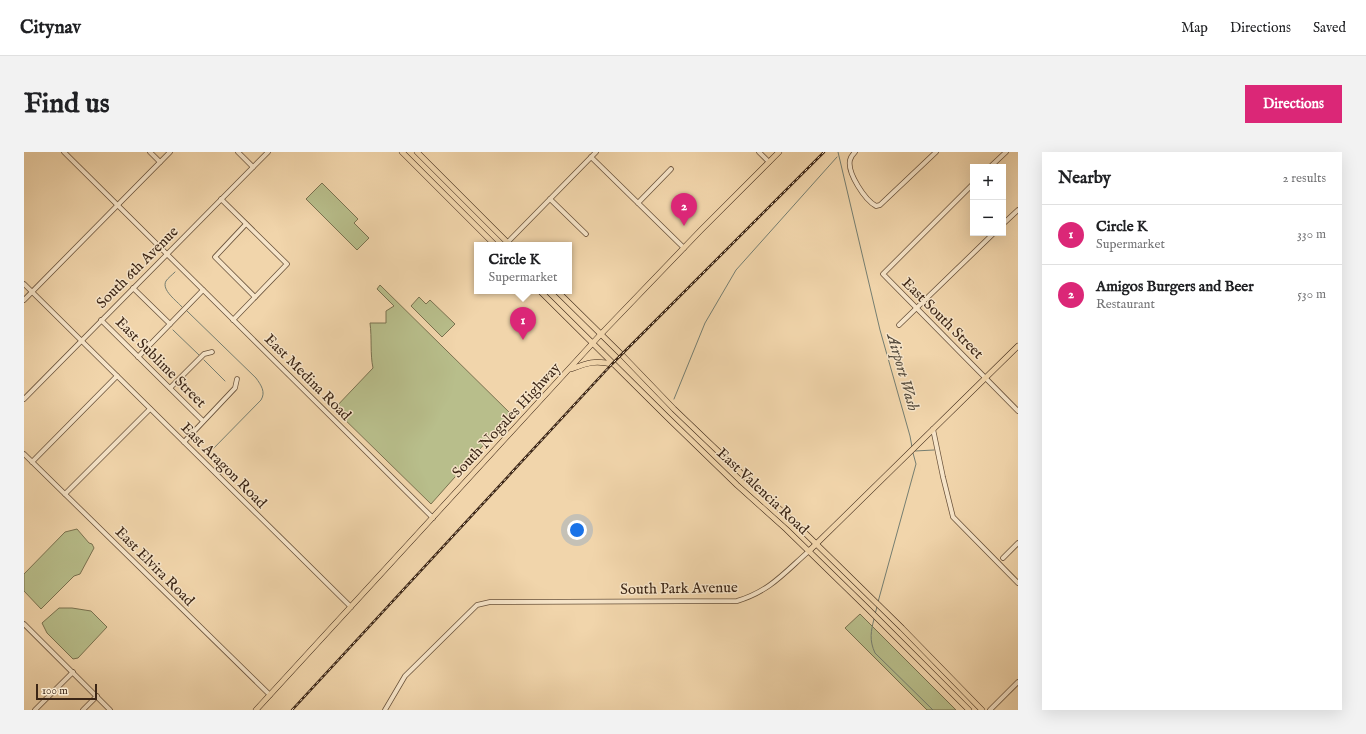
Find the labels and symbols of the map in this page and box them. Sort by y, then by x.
pin: 2 [671,193,697,226]
street label: South 6th Avenue [92,222,182,312]
street label: East South Street [898,274,987,363]
pin: 1 [510,307,536,340]
street label: East Sublime Street [111,313,210,412]
street label: East Medina Road [260,330,356,425]
water label: Airport Wash [881,330,923,414]
street label: South Nogales Highway [448,358,565,482]
street label: East Aragon Road [177,418,271,513]
street label: East Valencia Road [713,444,813,540]
your location [567,520,587,540]
street label: East Elvira Road [111,523,199,611]
street label: South Park Avenue [620,578,738,599]
scale bar [36,682,97,701]

